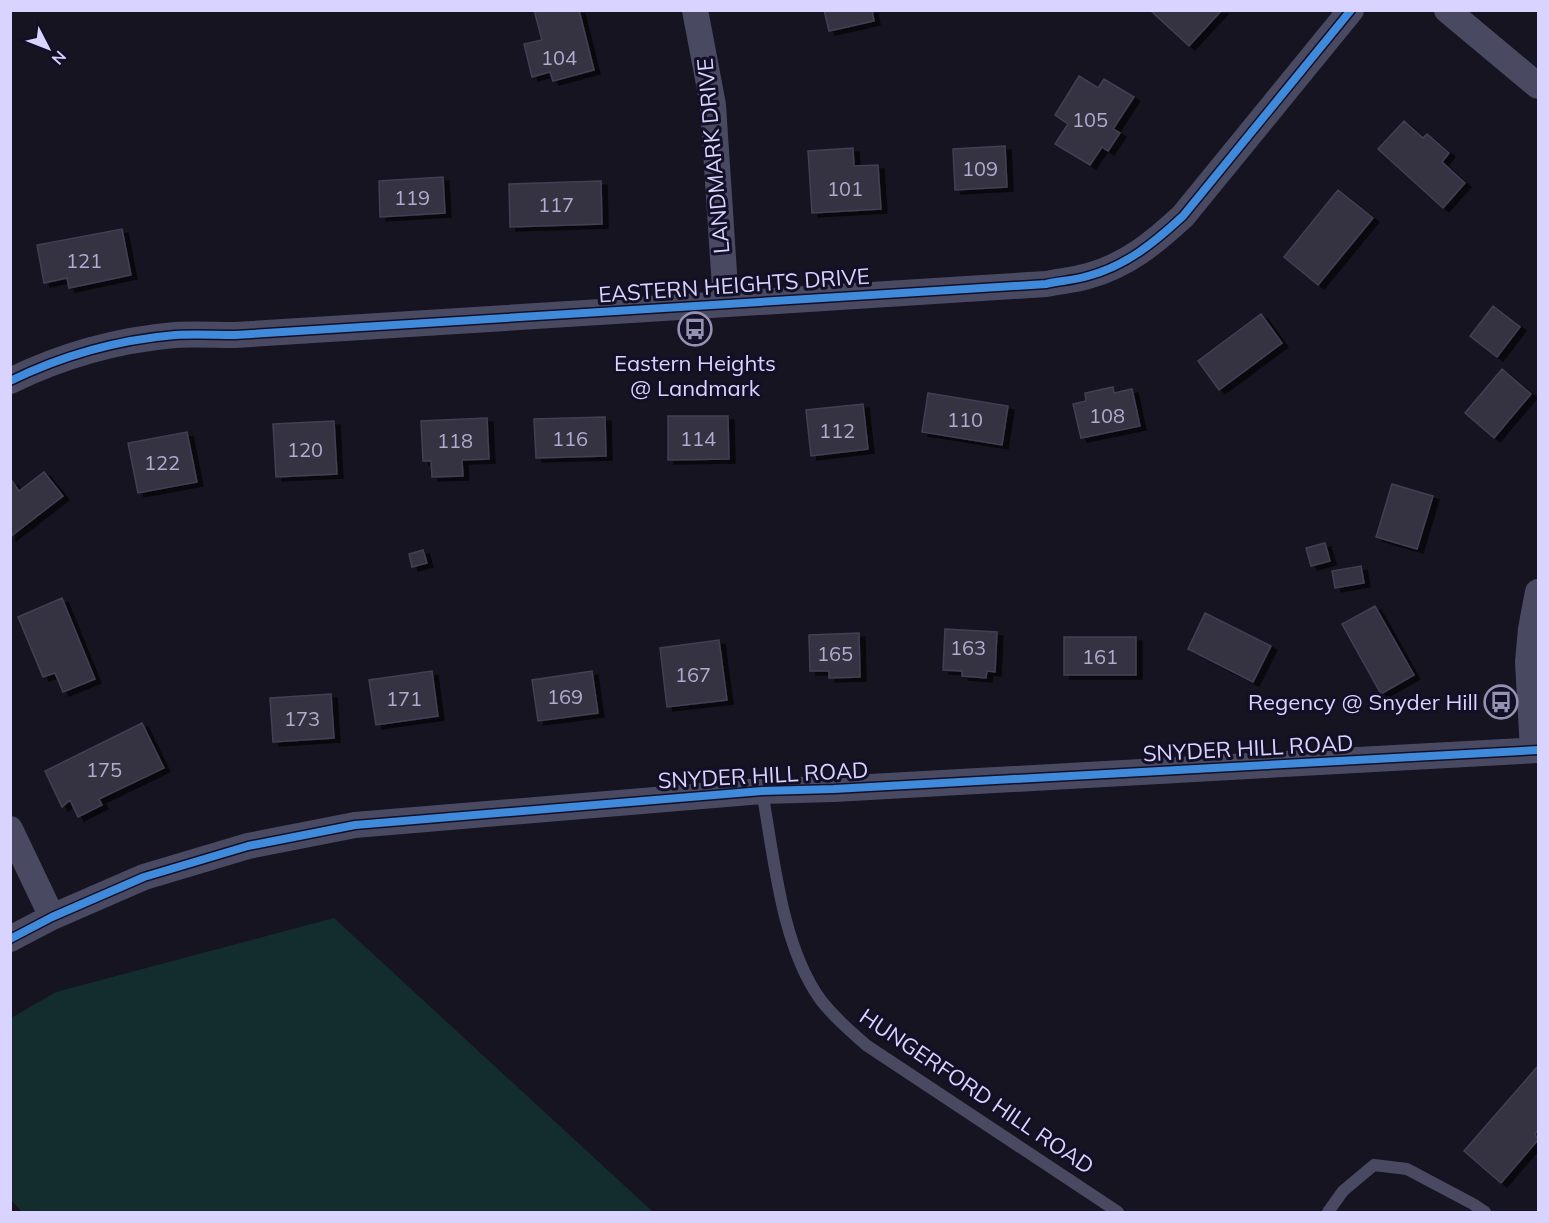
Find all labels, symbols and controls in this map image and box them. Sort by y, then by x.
north arrow [18,18,78,78]
house number: 104 [541,45,577,70]
text: N [48,47,71,69]
street label: LANDMARK DRIVE [691,57,735,255]
house number: 105 [1072,107,1108,132]
house number: 109 [962,156,998,181]
house number: 101 [827,176,863,201]
house number: 119 [394,185,430,210]
house number: 117 [538,192,574,217]
house number: 121 [66,248,102,273]
street label: EASTERN HEIGHTS DRIVE [597,262,871,308]
bus stop icon: Eastern Heights @ Landmark [677,311,713,347]
place label: Eastern Heights @ Landmark [614,349,776,402]
house number: 108 [1089,403,1125,428]
house number: 110 [947,407,983,432]
house number: 112 [819,418,855,443]
house number: 116 [552,426,588,451]
house number: 114 [680,426,716,451]
house number: 118 [437,428,473,453]
house number: 120 [287,437,323,462]
house number: 122 [144,450,180,475]
house number: 163 [950,635,986,660]
house number: 165 [817,641,853,666]
house number: 161 [1082,644,1118,669]
house number: 167 [675,662,711,687]
house number: 169 [547,684,583,709]
bus stop icon: Regency @ Snyder Hill [1483,684,1519,720]
house number: 171 [386,686,422,711]
place label: Regency @ Snyder Hill [1248,688,1478,716]
house number: 173 [284,706,320,731]
street label: SNYDER HILL ROAD [1142,729,1354,767]
street label: SNYDER HILL ROAD [657,756,869,794]
house number: 175 [86,757,122,782]
street label: HUNGERFORD HILL ROAD [854,1002,1100,1180]

